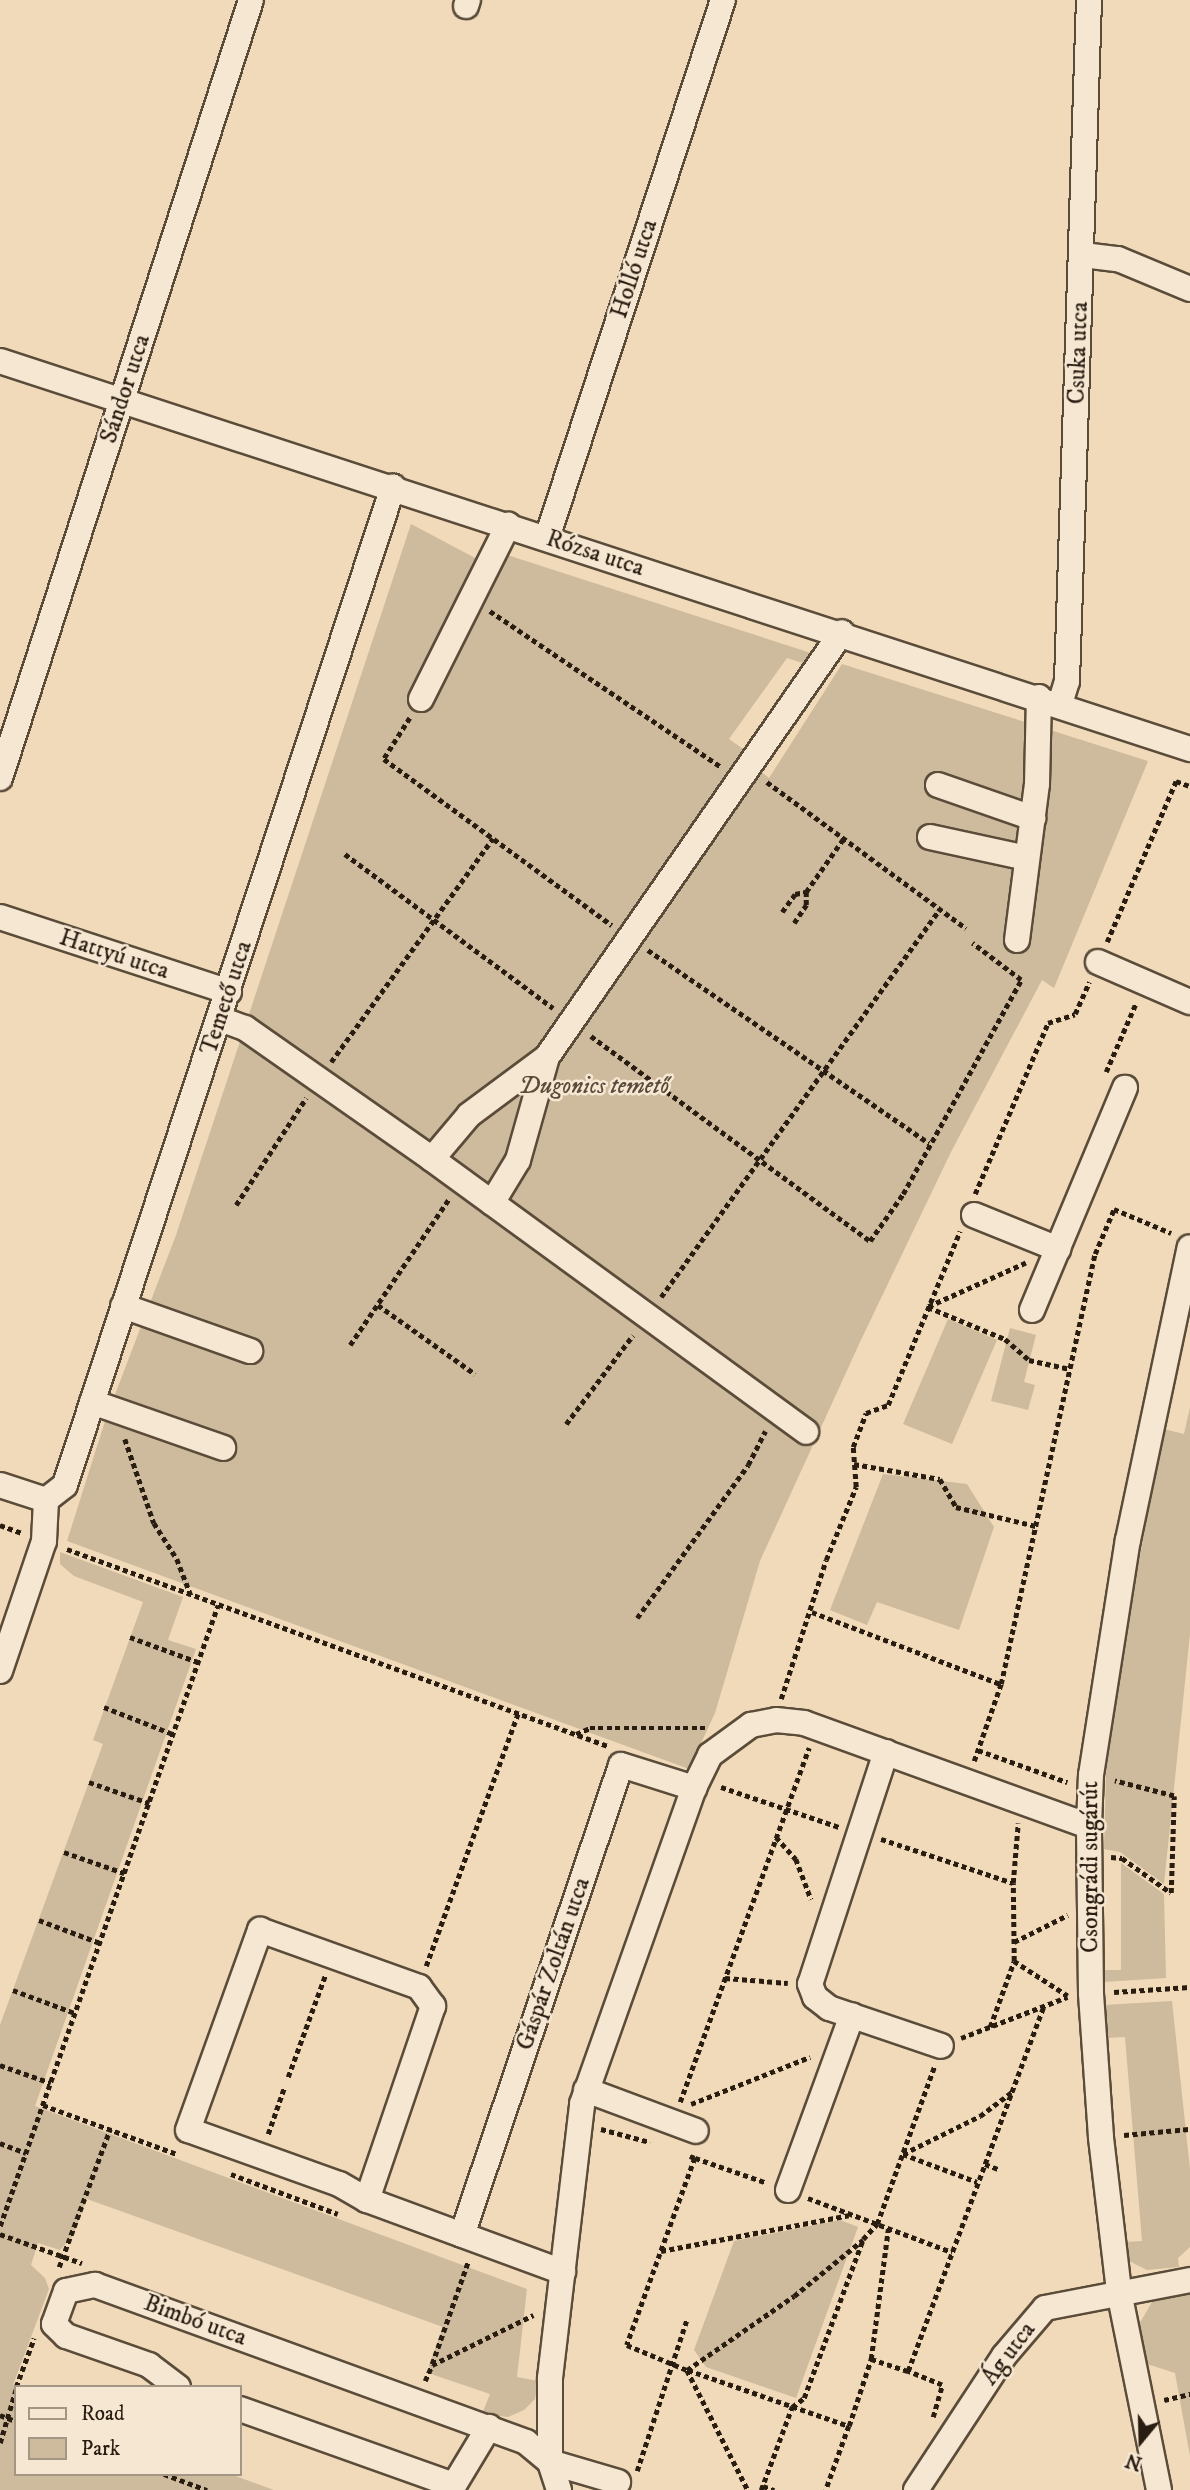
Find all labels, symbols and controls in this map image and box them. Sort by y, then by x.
street label: Holló utca [605,216,665,322]
street label: Csuka utca [1063,301,1095,405]
street label: Sándor utca [95,331,157,447]
street label: Rózsa utca [542,525,648,583]
street label: Hattyú utca [56,924,172,986]
street label: Temető utca [195,937,259,1059]
park label: Dugonics temető [519,1073,669,1101]
street label: Csongrádi sugárút [1077,1781,1105,1953]
street label: Gáspár Zoltán utca [511,1874,597,2054]
street label: Bimbó utca [140,2289,250,2353]
street label: Ág utca [976,2317,1042,2391]
legend [14,2385,242,2476]
text: Road [81,2401,125,2427]
north arrow [1106,2406,1176,2476]
text: Park [81,2436,120,2462]
text: N [1123,2448,1145,2475]

